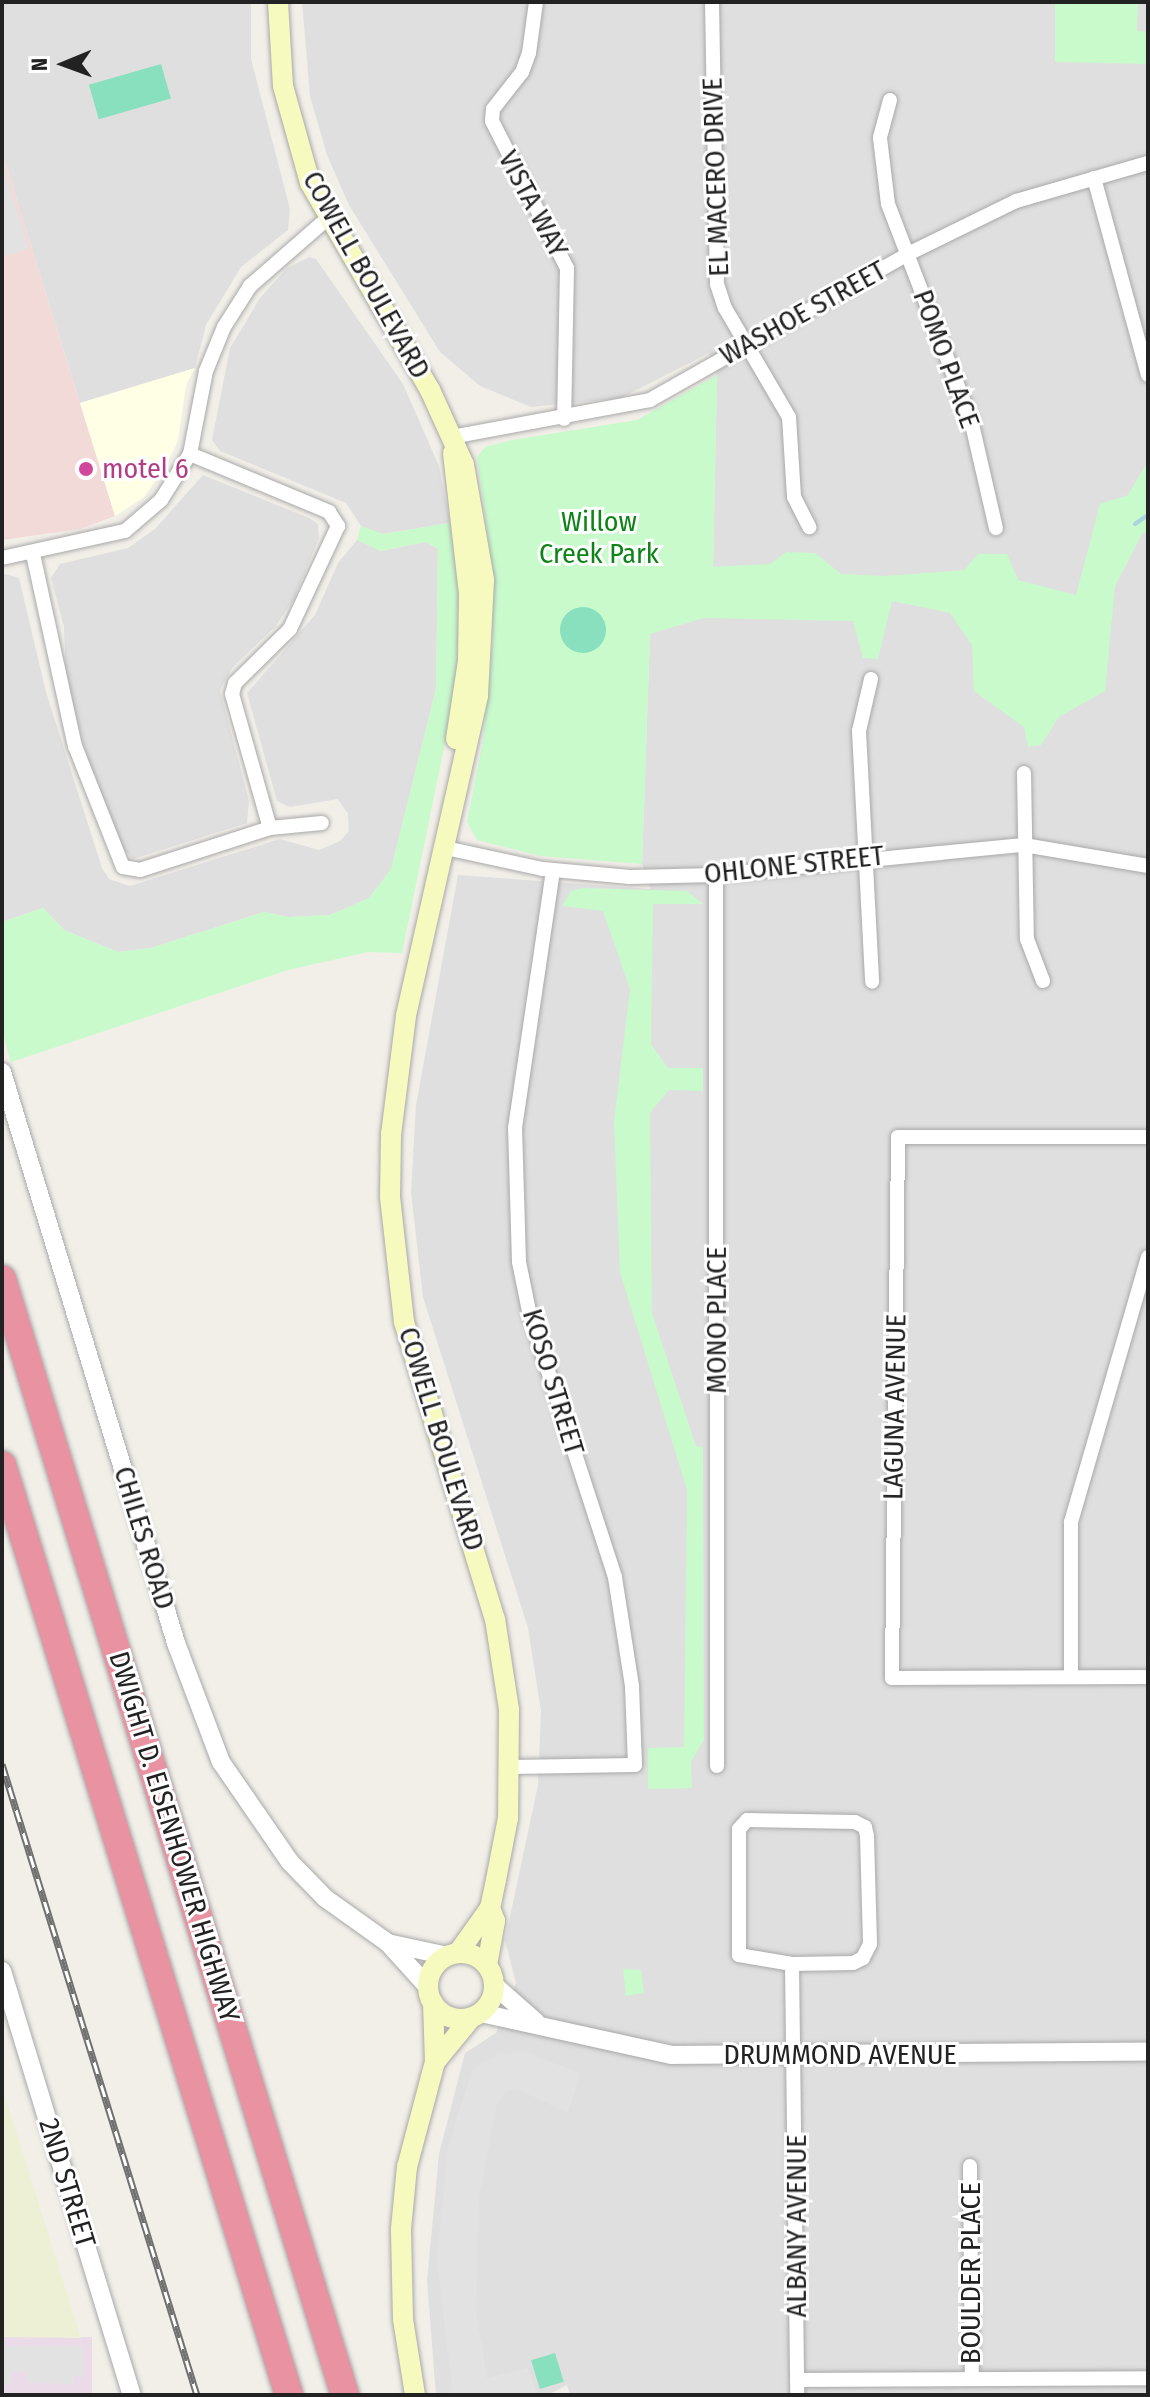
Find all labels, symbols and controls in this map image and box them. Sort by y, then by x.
north arrow [24,24,104,104]
text: N [26,58,53,71]
street label: EL MACERO DRIVE [696,77,736,277]
street label: VISTA WAY [491,145,575,263]
street label: COWELL BOULEVARD [295,166,437,384]
street label: WASHOE STREET [714,254,892,372]
street label: POMO PLACE [905,285,987,433]
place label: motel 6 [102,452,189,486]
marker: motel 6 [77,460,95,478]
park label: Willow Creek Park [539,505,659,571]
street label: OHLONE STREET [702,839,886,891]
street label: MONO PLACE [700,1246,734,1394]
street label: KOSO STREET [515,1305,591,1459]
street label: LAGUNA AVENUE [877,1314,913,1500]
street label: COWELL BOULEVARD [391,1323,491,1555]
street label: CHILES ROAD [106,1463,182,1613]
street label: DWIGHT D. EISENHOWER HIGHWAY [102,1648,246,2026]
street label: DRUMMOND AVENUE [723,2038,957,2072]
street label: 2ND STREET [32,2115,102,2251]
street label: ALBANY AVENUE [780,2135,814,2317]
street label: BOULDER PLACE [954,2182,988,2364]

